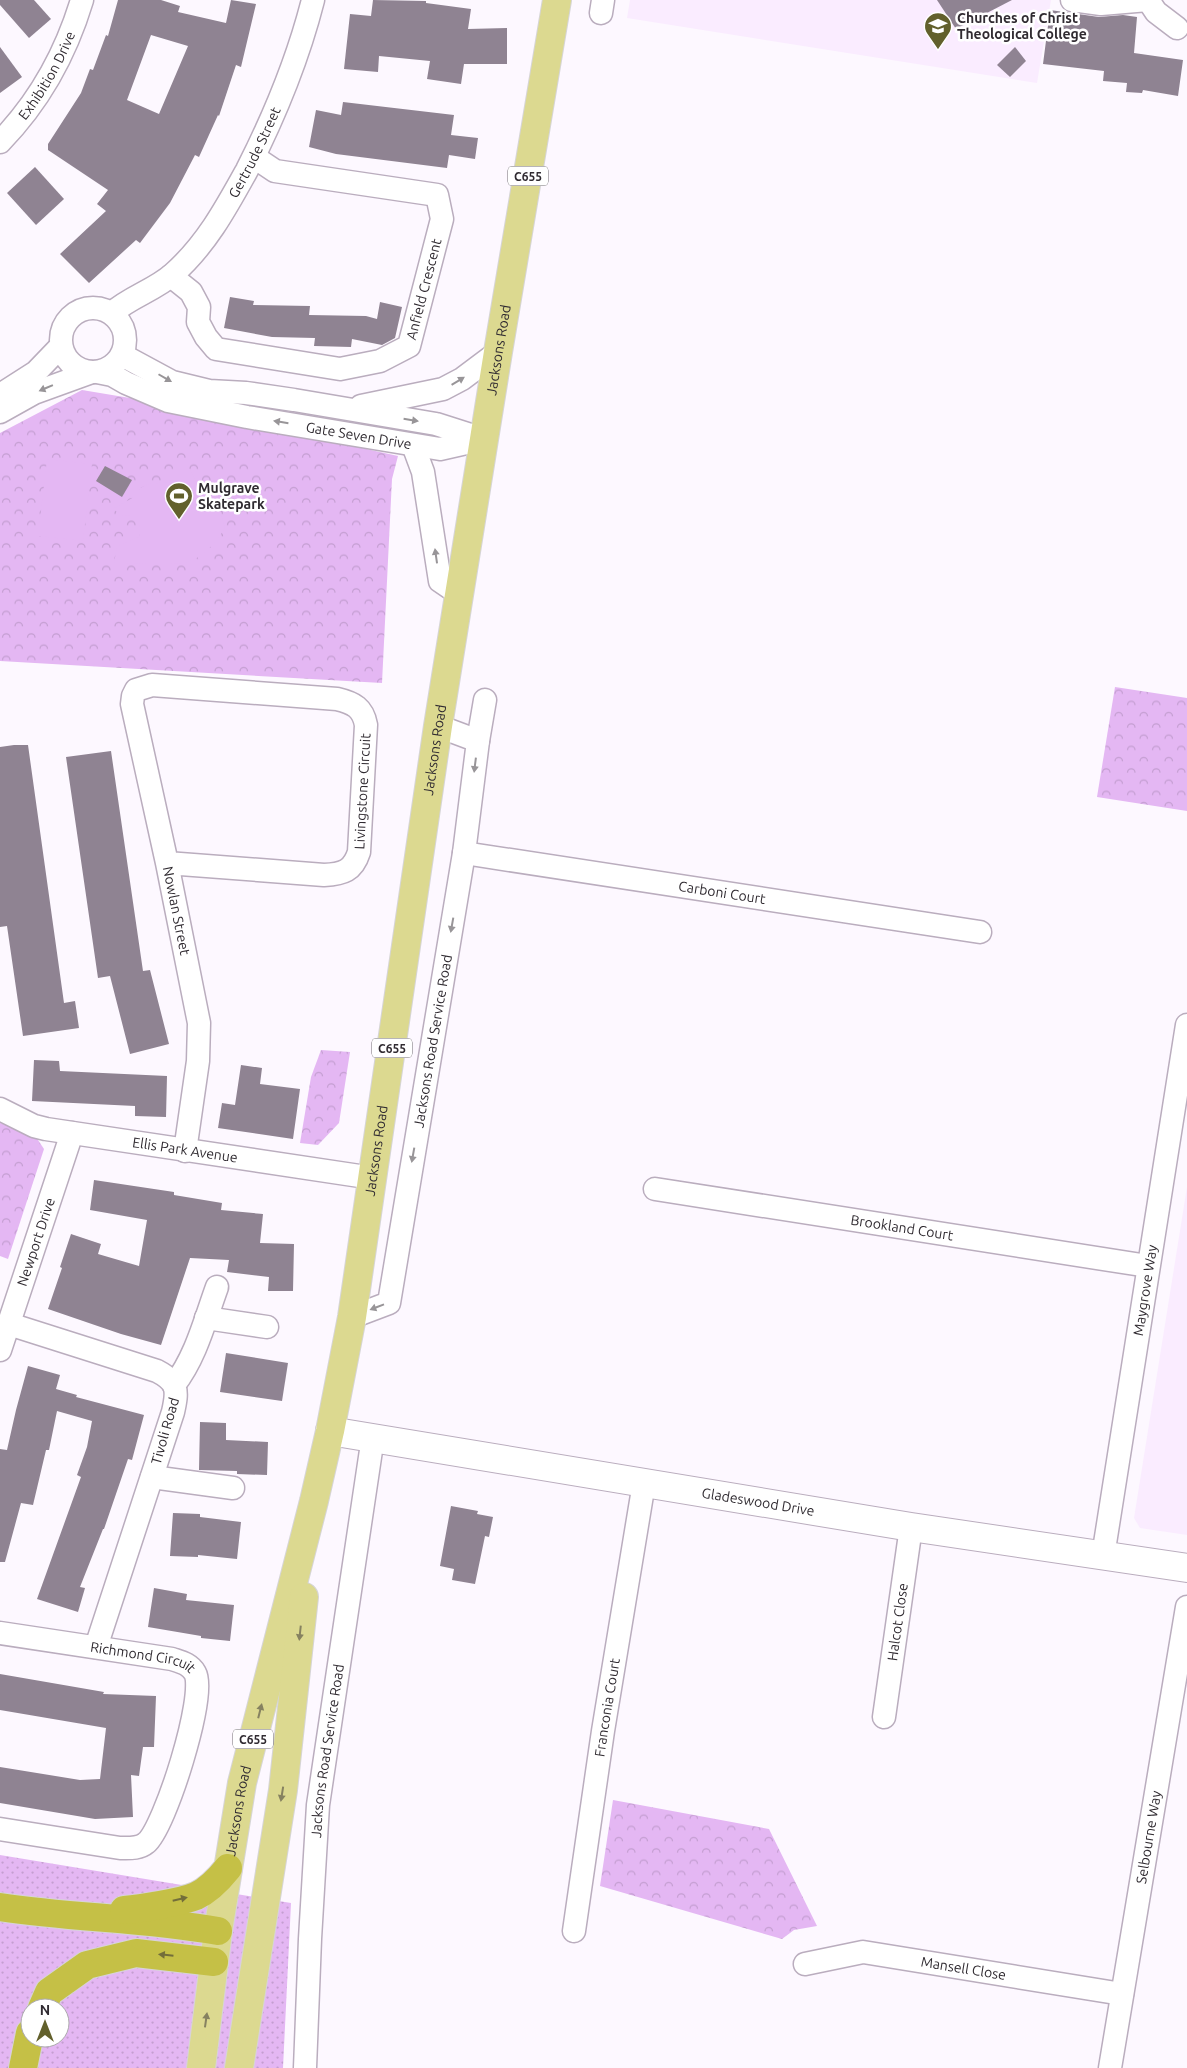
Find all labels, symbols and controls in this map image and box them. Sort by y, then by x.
place label: Churches of Christ Theological College [957,10,1087,42]
school or university icon: Churches of Christ Theological College [923,11,953,50]
street label: Exhibition Drive [15,29,78,123]
street label: Gertrude Street [225,104,284,201]
road number: C655 [508,167,548,186]
street label: Anfield Crescent [403,236,445,342]
street label: Jacksons Road [483,303,514,396]
one-way arrow [158,374,173,382]
one-way arrow [451,377,464,386]
one-way arrow [38,384,53,392]
one-way arrow [403,416,419,424]
one-way arrow [273,418,289,426]
street label: Gate Seven Drive [305,419,413,452]
place label: Mulgrave Skatepark [198,480,265,512]
sports icon: Mulgrave Skatepark [164,481,194,520]
one-way arrow [432,548,440,564]
street label: Jacksons Road [420,703,449,796]
street label: Livingstone Circuit [351,732,374,850]
one-way arrow [471,757,479,773]
street label: Nowlan Street [160,865,193,957]
street label: Carboni Court [677,878,767,907]
one-way arrow [448,918,456,934]
street label: Jacksons Road Service Road [410,953,455,1129]
road number: C655 [372,1038,412,1058]
street label: Jacksons Road [362,1104,391,1197]
street label: Ellis Park Avenue [131,1134,239,1166]
one-way arrow [409,1147,417,1163]
street label: Newport Drive [14,1196,58,1288]
street label: Brookland Court [850,1212,955,1244]
street label: Maygrove Way [1130,1243,1160,1337]
one-way arrow [369,1303,384,1311]
street label: Tivoli Road [148,1396,182,1466]
street label: Gladeswood Drive [701,1485,816,1519]
street label: Halcot Close [884,1582,911,1662]
one-way arrow [296,1625,304,1641]
street label: Richmond Circuit [89,1639,199,1676]
street label: Franconia Court [591,1656,623,1758]
street label: Jacksons Road Service Road [308,1663,347,1838]
one-way arrow [256,1704,264,1719]
road number: C655 [233,1730,273,1748]
street label: Jacksons Road [222,1764,254,1857]
one-way arrow [277,1787,285,1803]
street label: Selbourne Way [1133,1789,1164,1885]
one-way arrow [172,1895,187,1903]
one-way arrow [157,1951,173,1959]
street label: Mansell Close [920,1954,1007,1983]
north arrow [20,1998,70,2048]
text: N [40,2002,50,2018]
one-way arrow [202,2011,210,2027]

